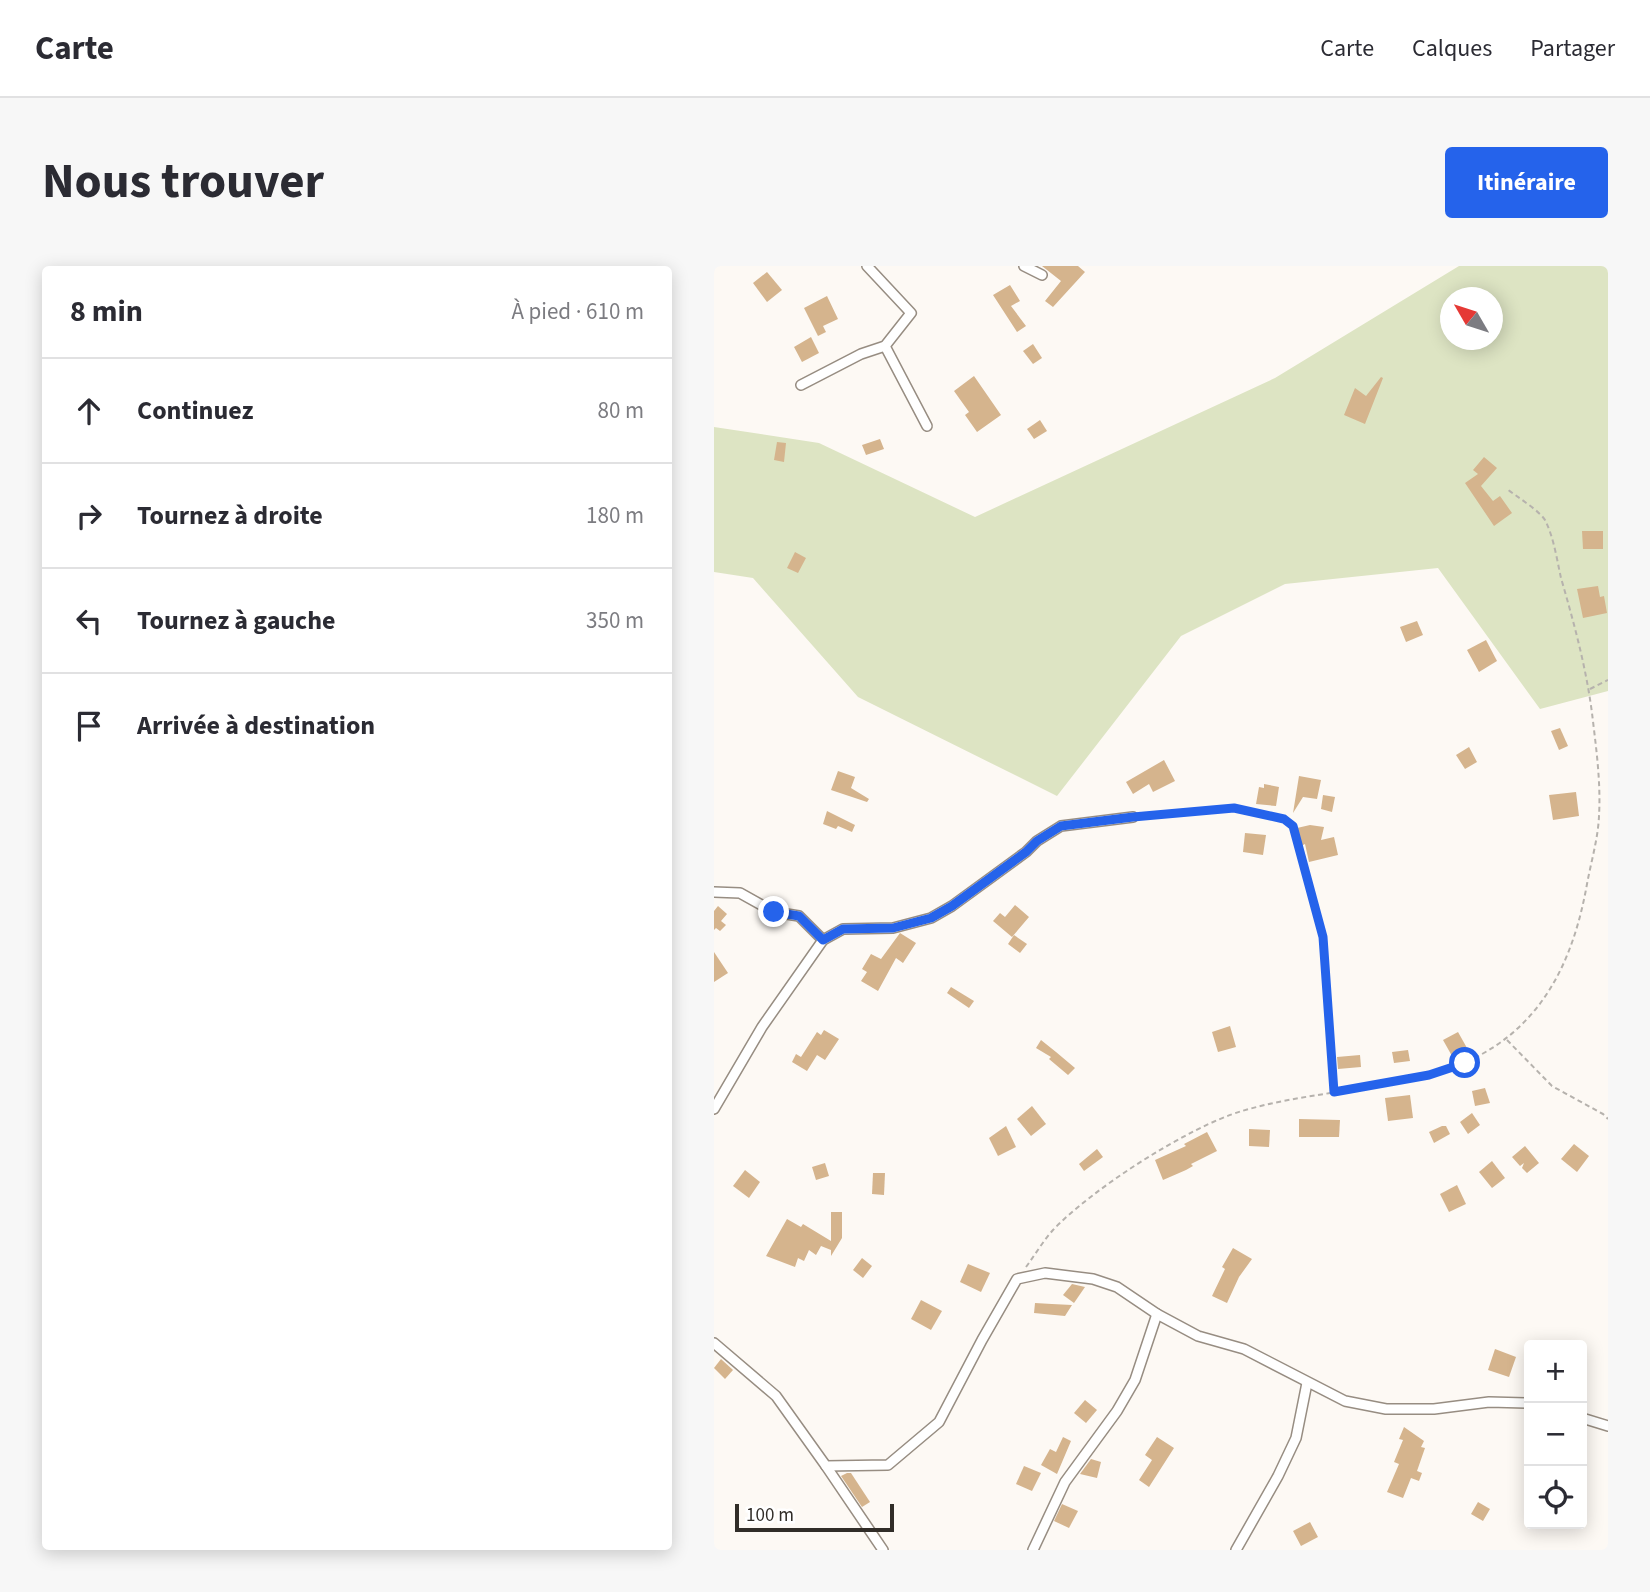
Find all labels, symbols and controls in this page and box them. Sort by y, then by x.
text: Carte [35,25,114,72]
text: Carte [1320,31,1374,66]
text: Calques [1412,31,1492,66]
text: Partager [1530,31,1615,66]
text: Nous trouver [42,147,324,217]
button: Itinéraire [1445,147,1608,218]
north arrow [1440,287,1503,350]
text: 8 min [70,290,143,333]
text: À pied · 610 m [511,295,644,328]
icon: ahead [70,392,108,430]
text: Continuez [137,392,253,429]
text: 80 m [597,394,644,427]
icon: right [70,497,108,535]
text: Tournez à droite [137,497,323,534]
text: 180 m [586,499,644,532]
icon: left [70,602,108,640]
text: Tournez à gauche [137,602,336,639]
text: 350 m [586,604,644,637]
icon: arrive [70,707,108,745]
text: Arrivée à destination [137,707,375,744]
route end [758,896,789,927]
route start [1449,1047,1480,1078]
map controls [1524,1340,1587,1529]
button: + [1524,1340,1587,1403]
button: − [1524,1403,1587,1466]
button: locate [1524,1466,1587,1529]
scale bar [735,1501,894,1533]
text: 100 m [746,1502,794,1529]

